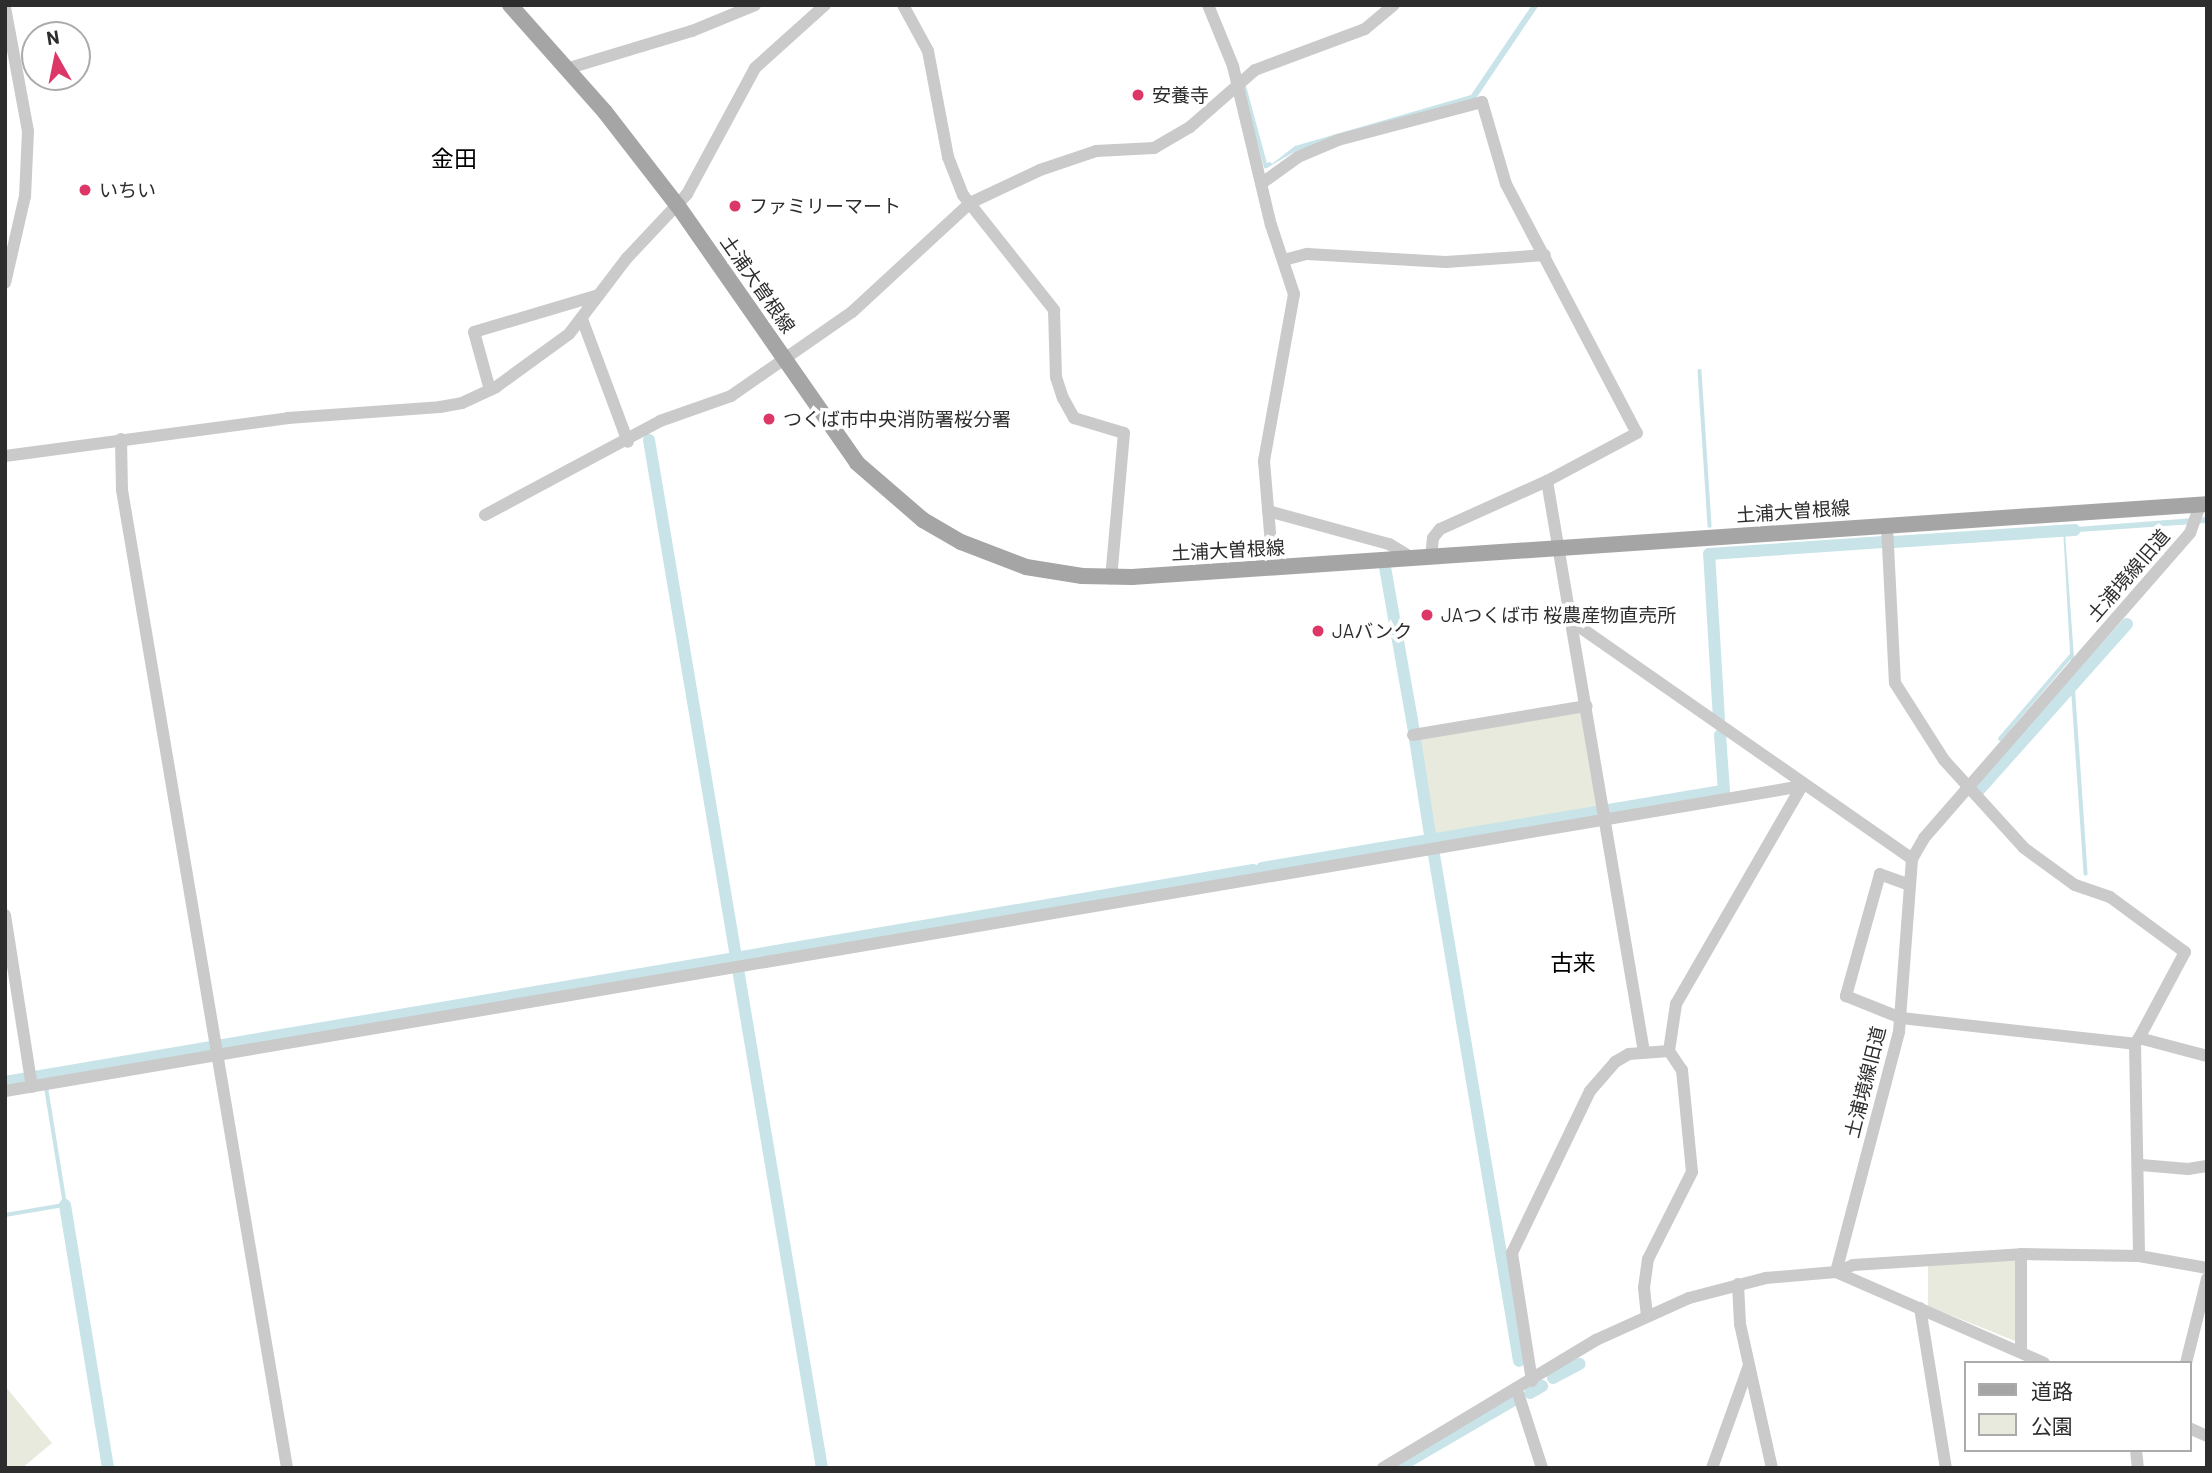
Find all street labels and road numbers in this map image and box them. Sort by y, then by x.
street label: 土浦大曽根線 [716,231,800,337]
street label: 土浦大曽根線 [1735,496,1851,526]
street label: 土浦境線旧道 [2082,525,2174,625]
street label: 土浦大曽根線 [1170,536,1286,564]
street label: 土浦境線旧道 [1840,1024,1890,1140]

